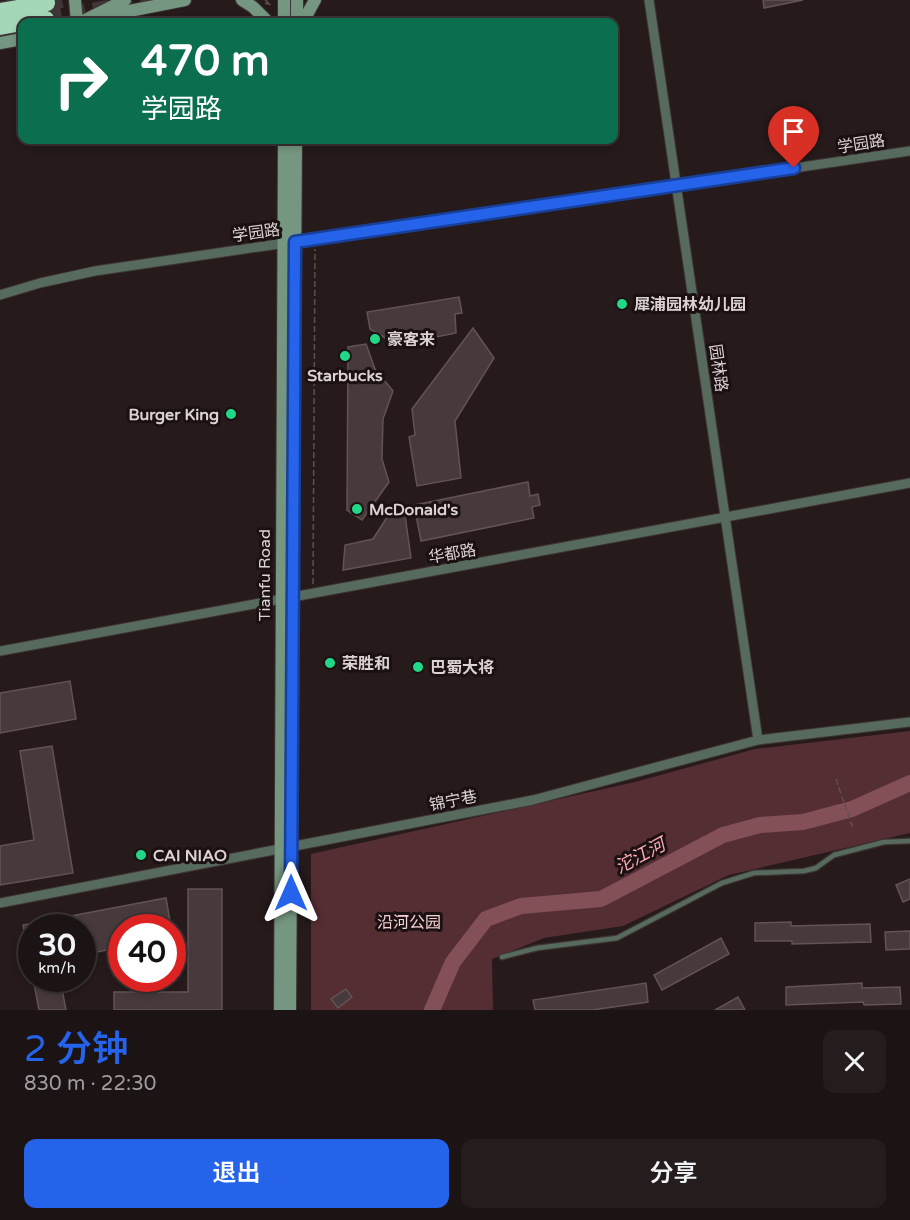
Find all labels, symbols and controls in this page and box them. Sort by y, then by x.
text: 470 m [141,36,270,87]
icon: right [42,42,120,120]
text: 学园路 [141,93,222,126]
pin [768,106,819,168]
icon: arrive [777,115,810,148]
street label: 学园路 [836,130,886,158]
street label: 学园路 [231,220,281,246]
place label: 犀浦园林幼儿园 [634,295,746,315]
marker: 犀浦园林幼儿园 [615,297,629,311]
place label: 豪客来 [387,330,435,350]
marker: 豪客来 [368,332,382,346]
street label: 园林路 [705,343,731,393]
marker: Starbucks [338,349,352,363]
place label: Starbucks [307,366,383,386]
place label: Burger King [128,405,219,425]
marker: Burger King [224,407,238,421]
place label: McDonald's [369,500,459,520]
marker: McDonald's [350,502,364,516]
street label: Tianfu Road [255,529,275,621]
street label: 华都路 [427,540,478,568]
place label: 荣胜和 [342,654,390,674]
marker: 荣胜和 [323,656,337,670]
place label: 巴蜀大将 [430,658,494,678]
marker: 巴蜀大将 [411,660,425,674]
street label: 锦宁巷 [428,787,479,815]
water label: 沱江河 [611,832,672,878]
place label: CAI NIAO [153,846,227,866]
marker: CAI NIAO [134,848,148,862]
position arrow [259,861,323,925]
park label: 沿河公园 [377,913,441,933]
speed limit sign: 40 [108,914,186,992]
text: 30 [38,927,76,964]
text: km/h [38,959,76,977]
text: 2 分钟 [24,1028,128,1071]
button: close [823,1030,886,1093]
text: 830 m · 22:30 [24,1072,156,1096]
button: 退出 [24,1139,449,1208]
button: 分享 [461,1139,886,1208]

